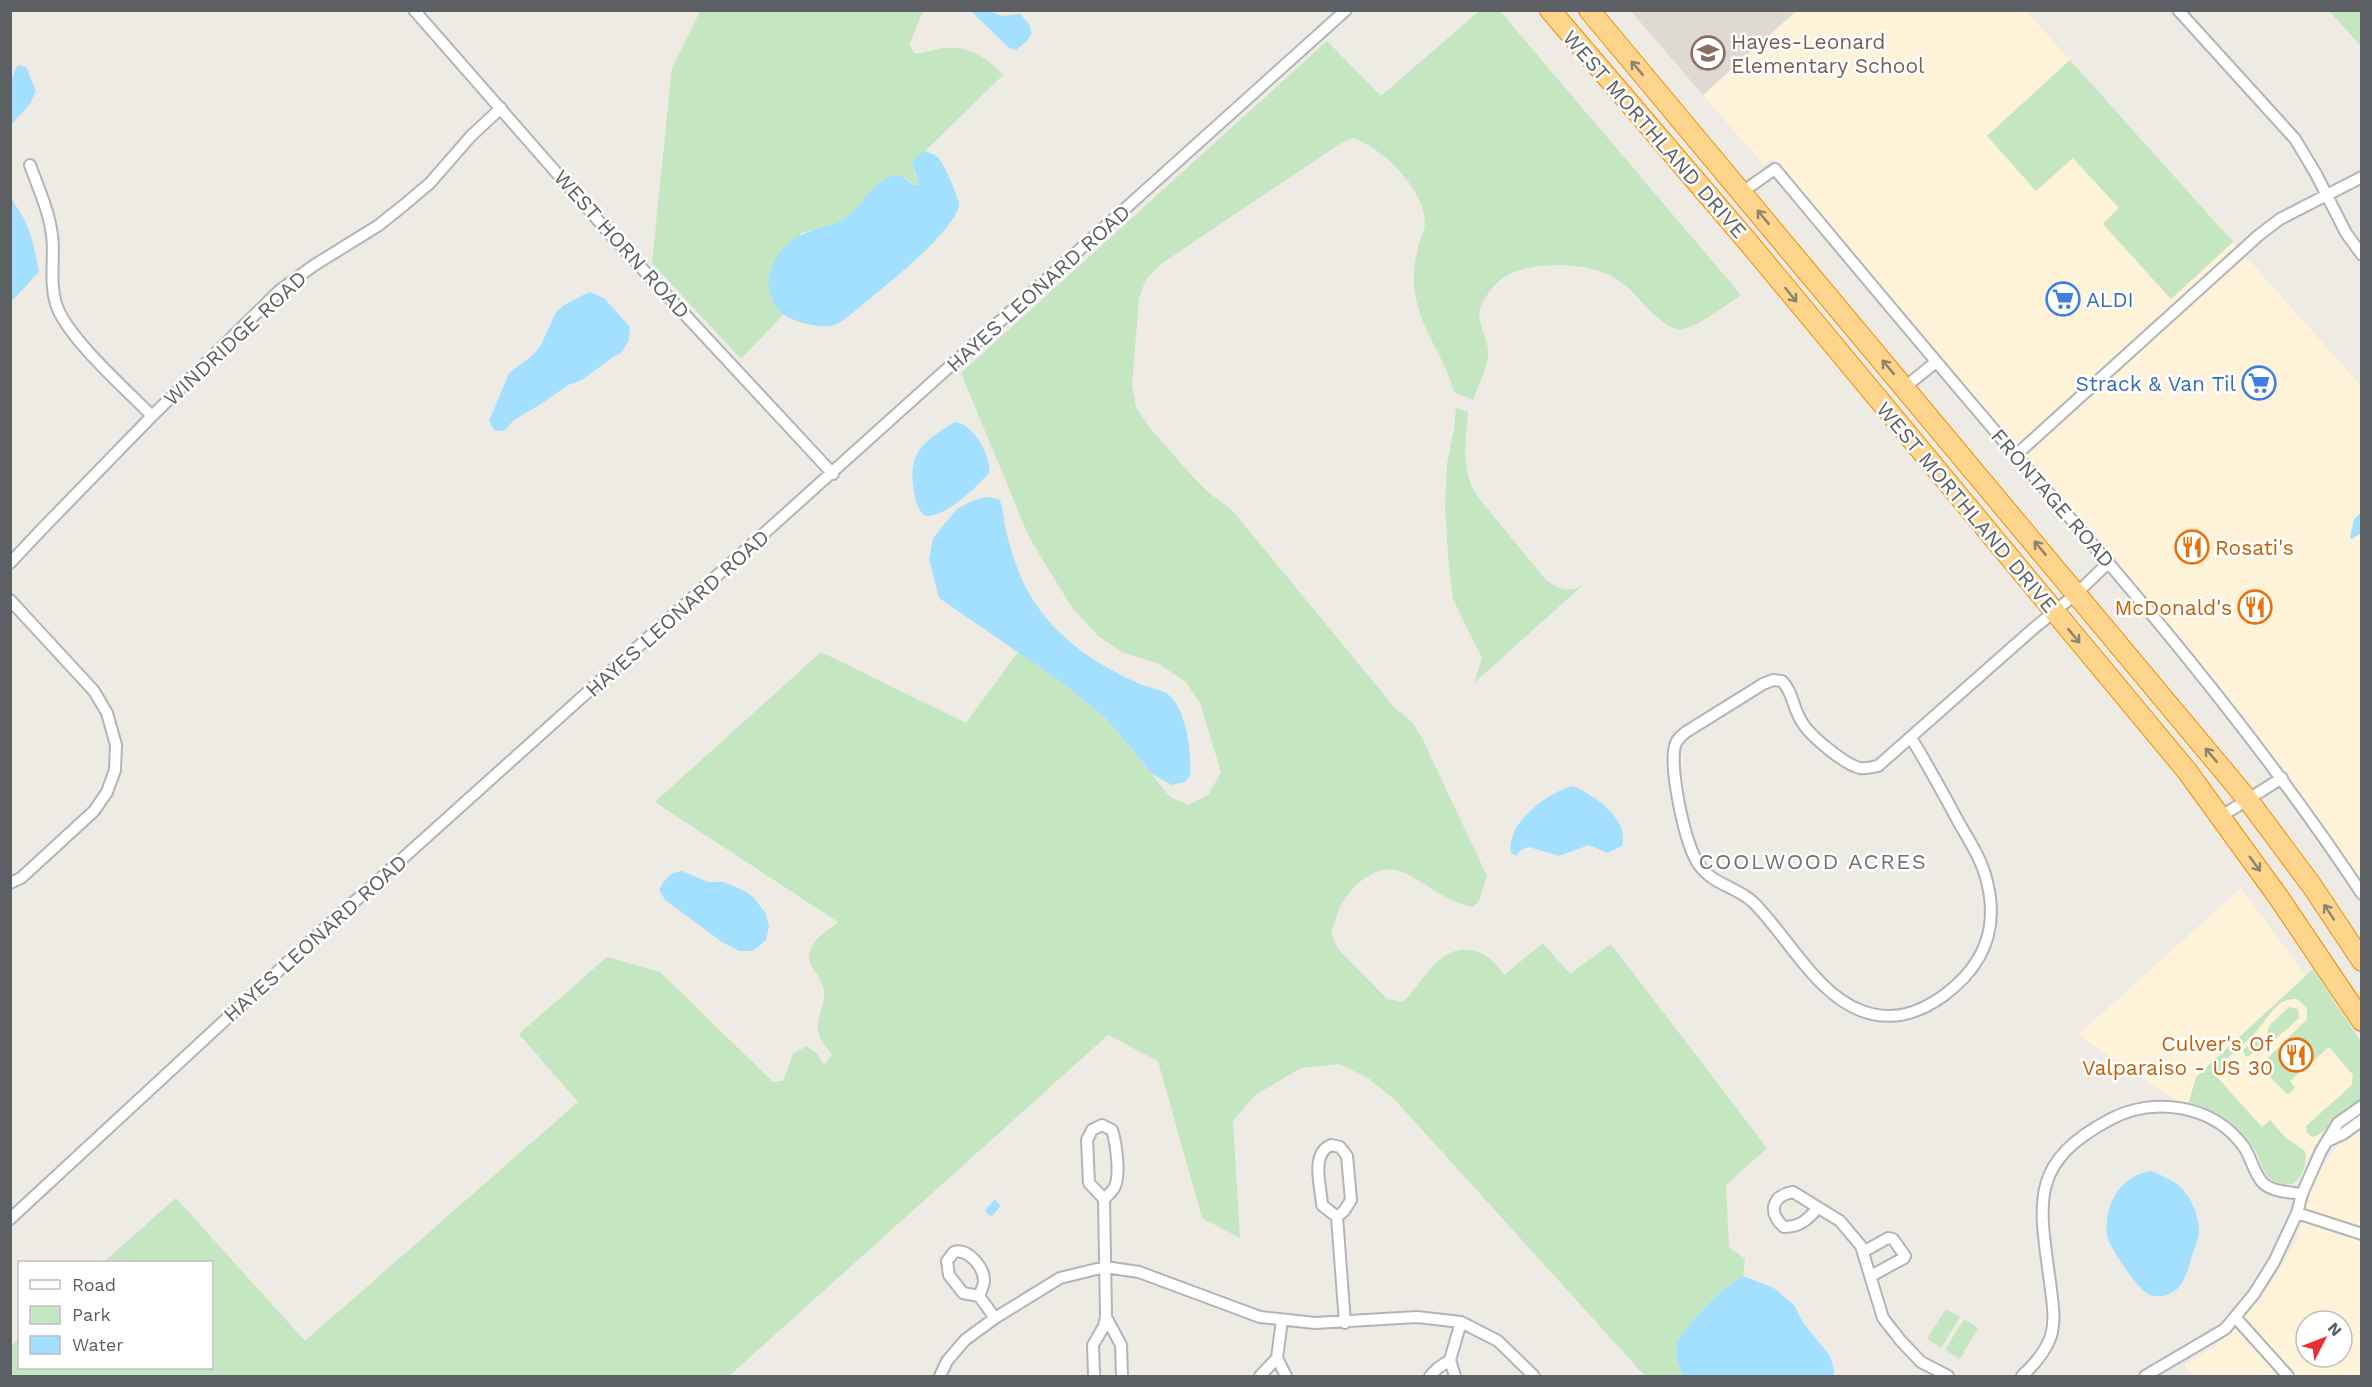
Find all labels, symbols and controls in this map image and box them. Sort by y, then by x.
street label: WEST MORTHLAND DRIVE [1558,25,1752,243]
place label: Hayes-Leonard Elementary School [1731,29,1925,78]
school or university icon: Hayes-Leonard Elementary School [1690,35,1726,71]
one-way arrow [1630,61,1644,76]
street label: WEST HORN ROAD [549,165,695,323]
street label: HAYES LEONARD ROAD [941,199,1135,377]
one-way arrow [1756,209,1769,225]
street label: WINDRIDGE ROAD [158,265,312,411]
supermarket icon: ALDI [2045,281,2081,317]
one-way arrow [1785,287,1798,303]
place label: ALDI [2086,287,2134,312]
one-way arrow [1881,359,1894,375]
supermarket icon: Strack & Van Til [2241,365,2277,401]
place label: Strack & Van Til [2075,371,2237,396]
street label: WEST MORTHLAND DRIVE [1871,397,2063,617]
street label: FRONTAGE ROAD [1986,423,2120,573]
street label: HAYES LEONARD ROAD [580,524,774,702]
restaurant icon: Rosati's [2174,529,2210,565]
place label: Rosati's [2215,535,2294,560]
one-way arrow [2033,540,2046,556]
restaurant icon: McDonald's [2237,589,2273,625]
place label: McDonald's [2115,595,2232,620]
one-way arrow [2067,628,2081,643]
one-way arrow [2204,748,2218,763]
street label: HAYES LEONARD ROAD [218,849,412,1027]
district label: COOLWOOD ACRES [1699,849,1927,874]
one-way arrow [2249,855,2261,871]
one-way arrow [2323,904,2335,921]
place label: Culver's Of Valparaiso - US 30 [2082,1031,2273,1080]
restaurant icon: Culver's Of Valparaiso - US 30 [2278,1037,2314,1073]
legend [18,1261,213,1369]
text: Road [72,1274,116,1295]
text: Park [72,1304,111,1325]
north arrow [2294,1309,2354,1369]
text: N [2324,1319,2346,1340]
text: Water [72,1334,124,1355]

